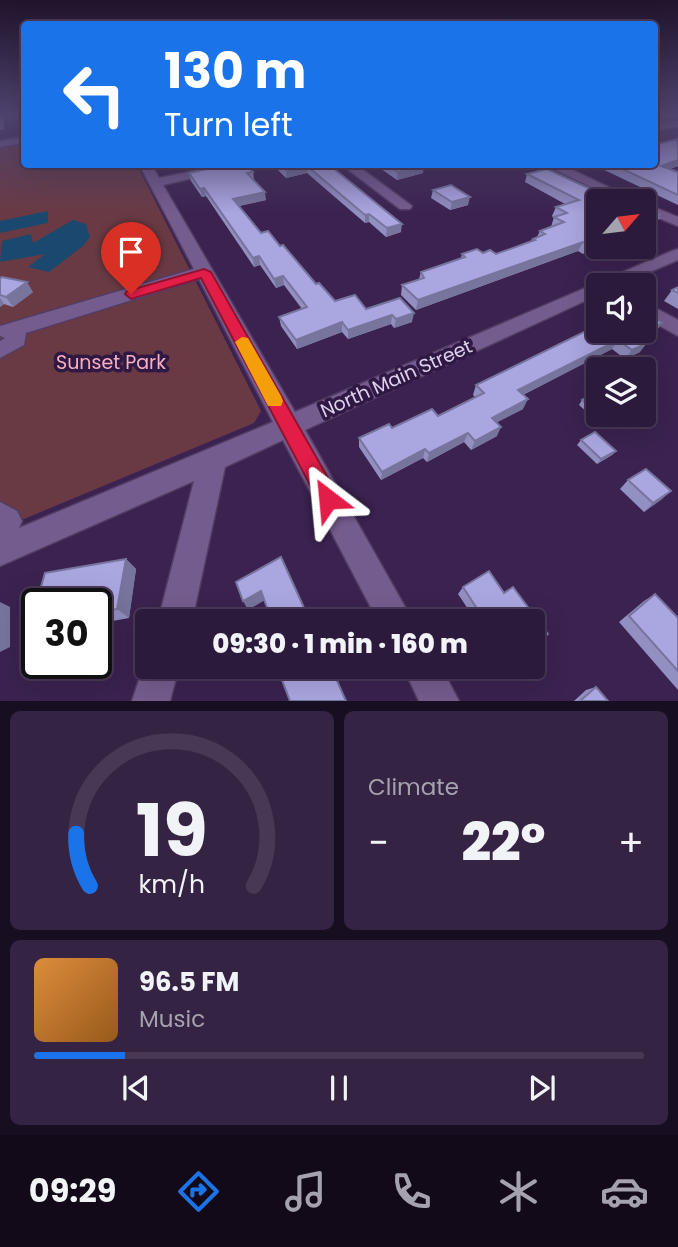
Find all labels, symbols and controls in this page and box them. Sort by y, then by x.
text: 130 m [164,37,306,105]
icon: left [49,49,140,140]
text: Turn left [164,102,293,147]
north arrow [586,189,656,259]
map controls [586,189,656,427]
pin [101,222,161,294]
icon: arrive [112,233,150,271]
button: sound [586,273,656,343]
street label: North Main Street [316,333,476,424]
park label: Sunset Park [56,349,166,376]
button: layers [586,357,656,427]
position arrow [291,462,365,536]
speed limit sign: 30 [21,588,112,679]
text: 09:30 · 1 min · 160 m [212,626,468,662]
text: Climate [368,771,459,803]
text: 19 [136,781,208,882]
text: 22° [461,806,546,879]
text: − [368,816,389,869]
text: + [618,816,644,869]
text: km/h [139,867,205,902]
text: 96.5 FM [139,964,239,1000]
text: Music [139,1003,205,1035]
icon: previous [117,1069,155,1107]
icon: pause [320,1069,358,1107]
icon: next [523,1069,561,1107]
icon: directions [174,1167,223,1216]
icon: music [281,1167,330,1216]
icon: phone [387,1167,436,1216]
icon: climate [494,1167,543,1216]
icon: car [600,1167,649,1216]
text: 09:29 [29,1168,116,1213]

